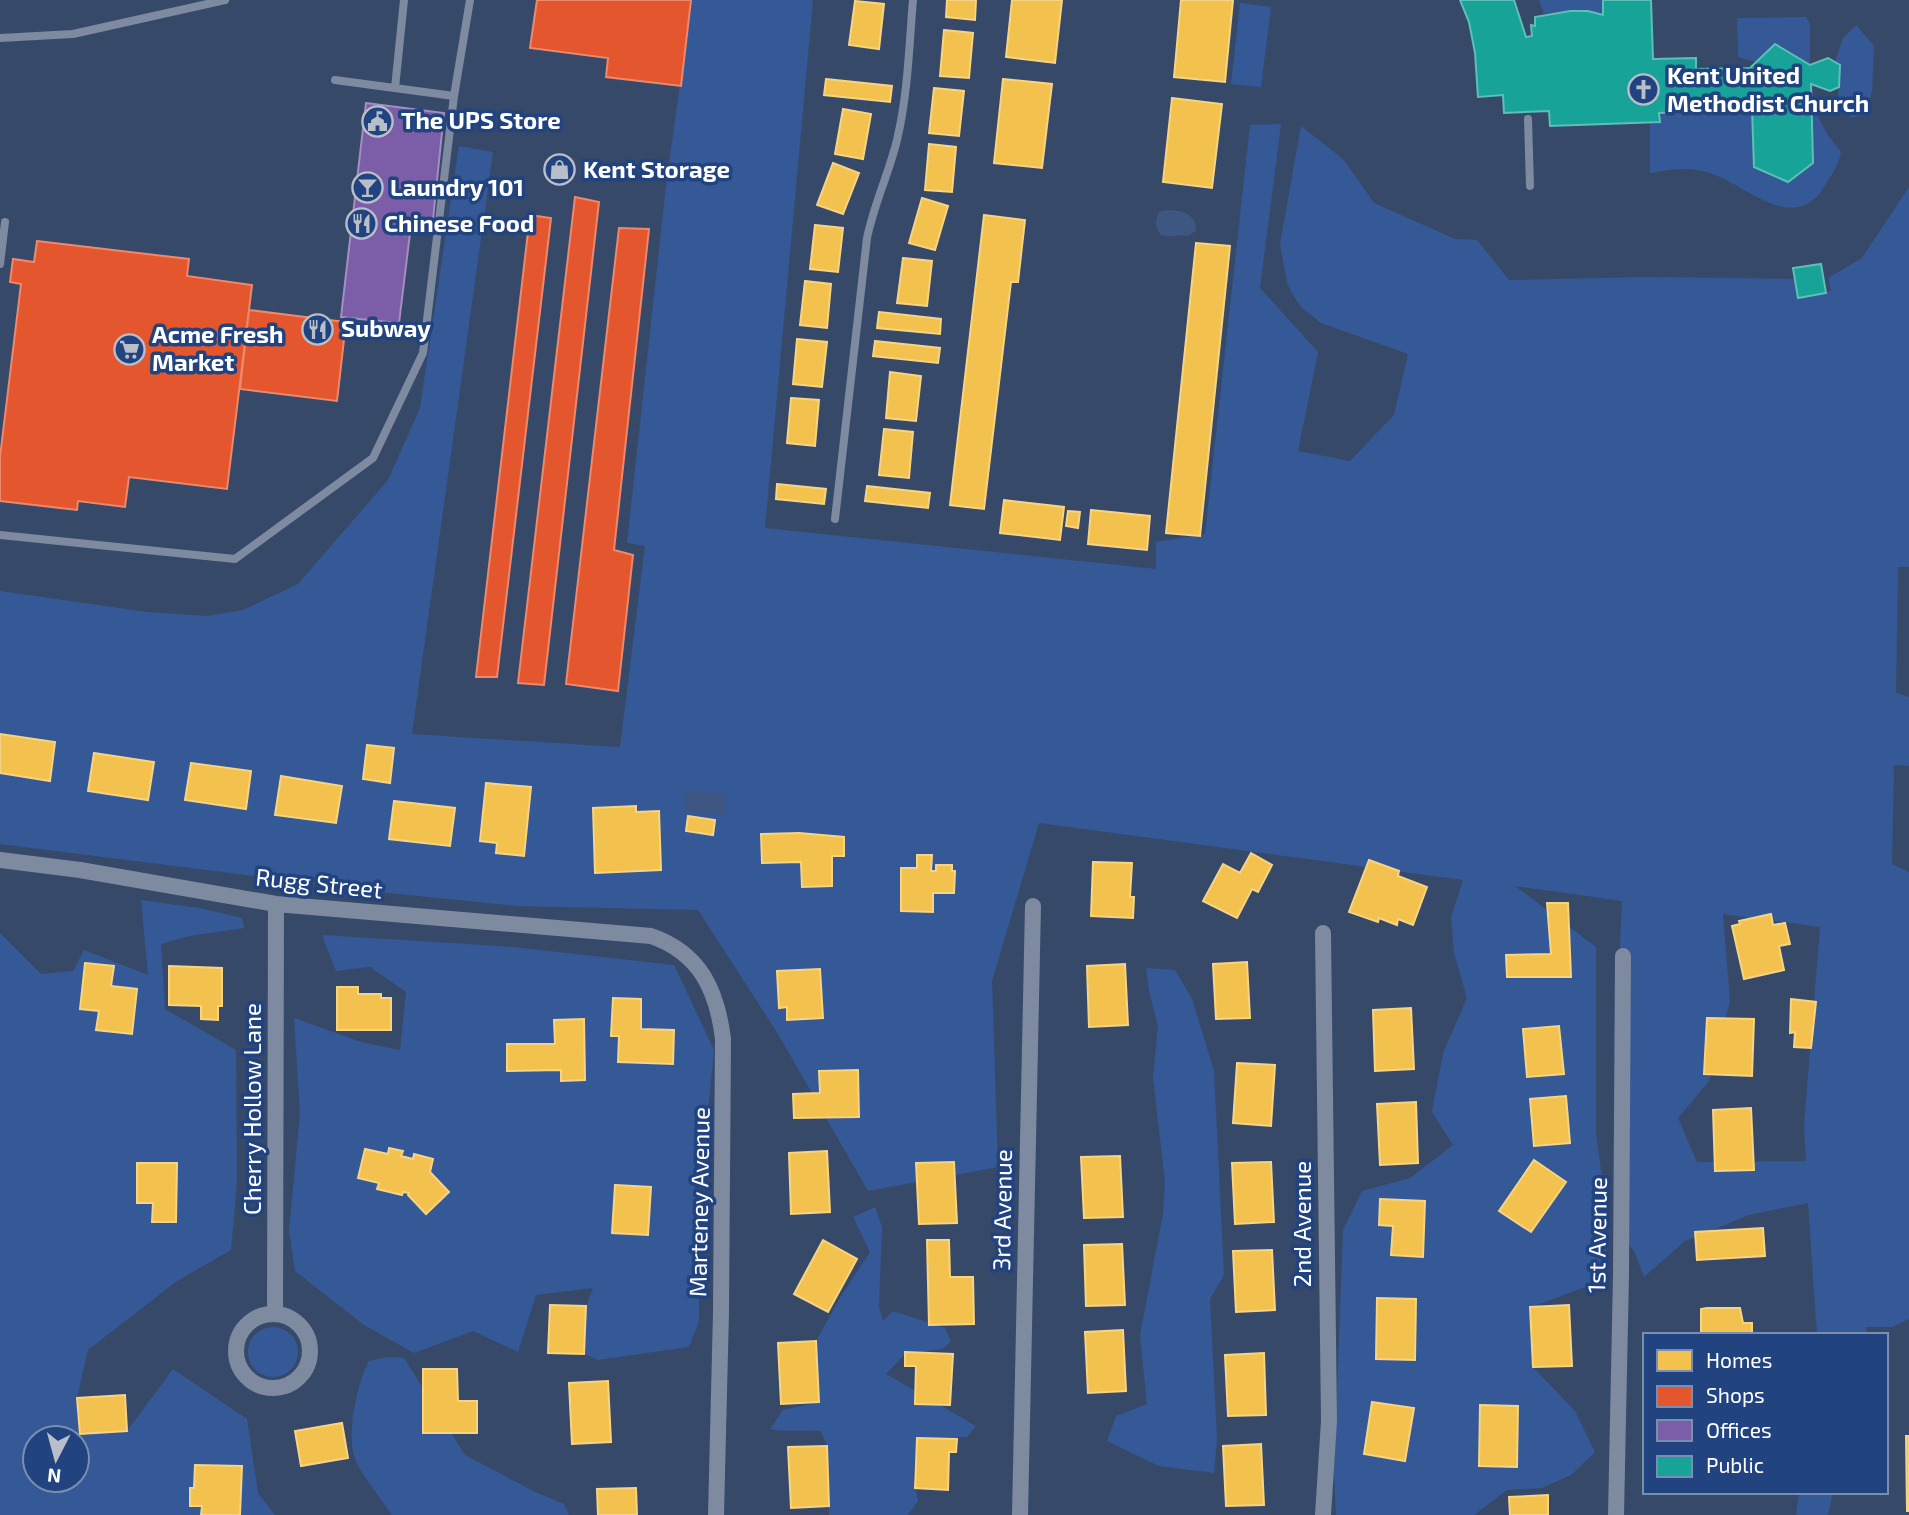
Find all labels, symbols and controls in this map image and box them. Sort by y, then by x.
place label: Kent United Methodist Church [1667,60,1869,117]
church icon: Kent United Methodist Church [1627,73,1661,107]
public building icon: The UPS Store [361,104,395,138]
place label: The UPS Store [401,105,561,134]
shop icon: Kent Storage [543,153,577,187]
place label: Kent Storage [583,154,730,183]
bar icon: Laundry 101 [350,171,384,205]
place label: Laundry 101 [390,172,524,201]
restaurant icon: Chinese Food [344,207,378,241]
place label: Chinese Food [384,208,534,237]
restaurant icon: Subway [301,312,335,346]
place label: Subway [341,313,431,342]
place label: Acme Fresh Market [152,319,284,376]
supermarket icon: Acme Fresh Market [112,332,146,366]
street label: Rugg Street [254,861,384,904]
street label: Cherry Hollow Lane [237,1003,266,1215]
street label: Marteney Avenue [682,1107,715,1297]
street label: 3rd Avenue [986,1149,1017,1271]
street label: 2nd Avenue [1287,1161,1316,1287]
street label: 1st Avenue [1581,1177,1612,1293]
legend [1643,1333,1888,1494]
text: Homes [1706,1347,1772,1372]
text: Shops [1706,1382,1765,1407]
text: Offices [1706,1417,1772,1442]
north arrow [21,1424,91,1494]
text: Public [1706,1452,1764,1477]
text: N [46,1464,62,1489]

